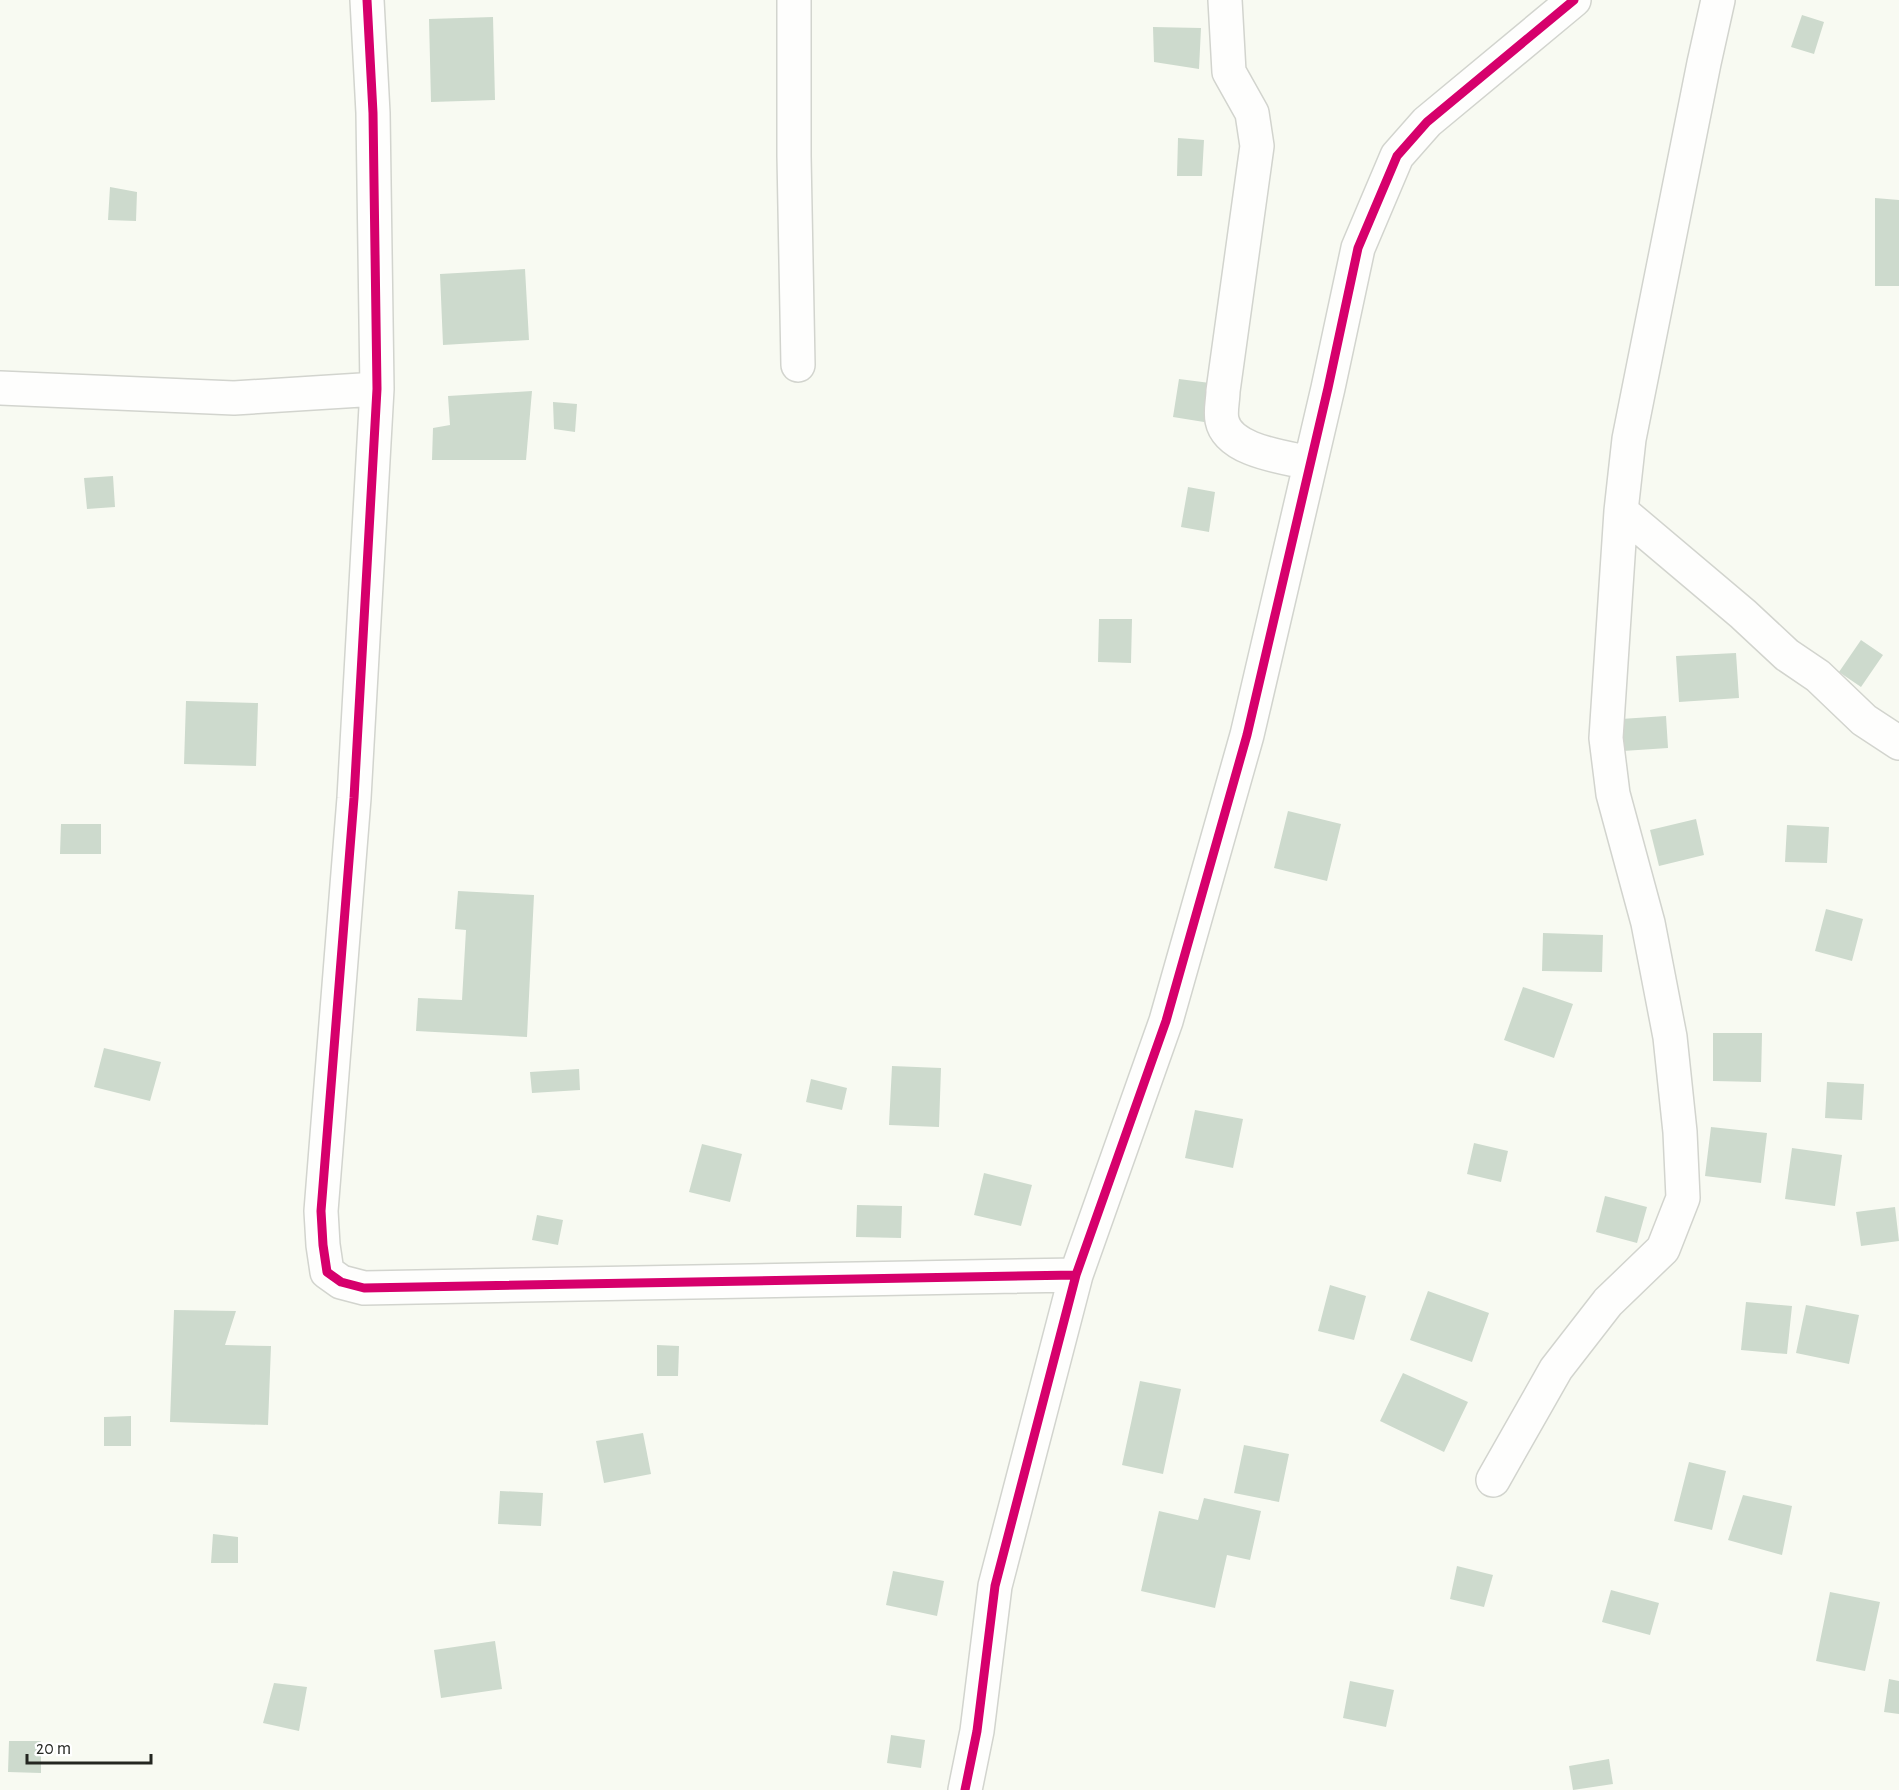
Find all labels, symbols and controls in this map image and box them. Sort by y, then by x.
scale bar [27,1727,152,1765]
text: 20 m [36,1740,71,1758]

